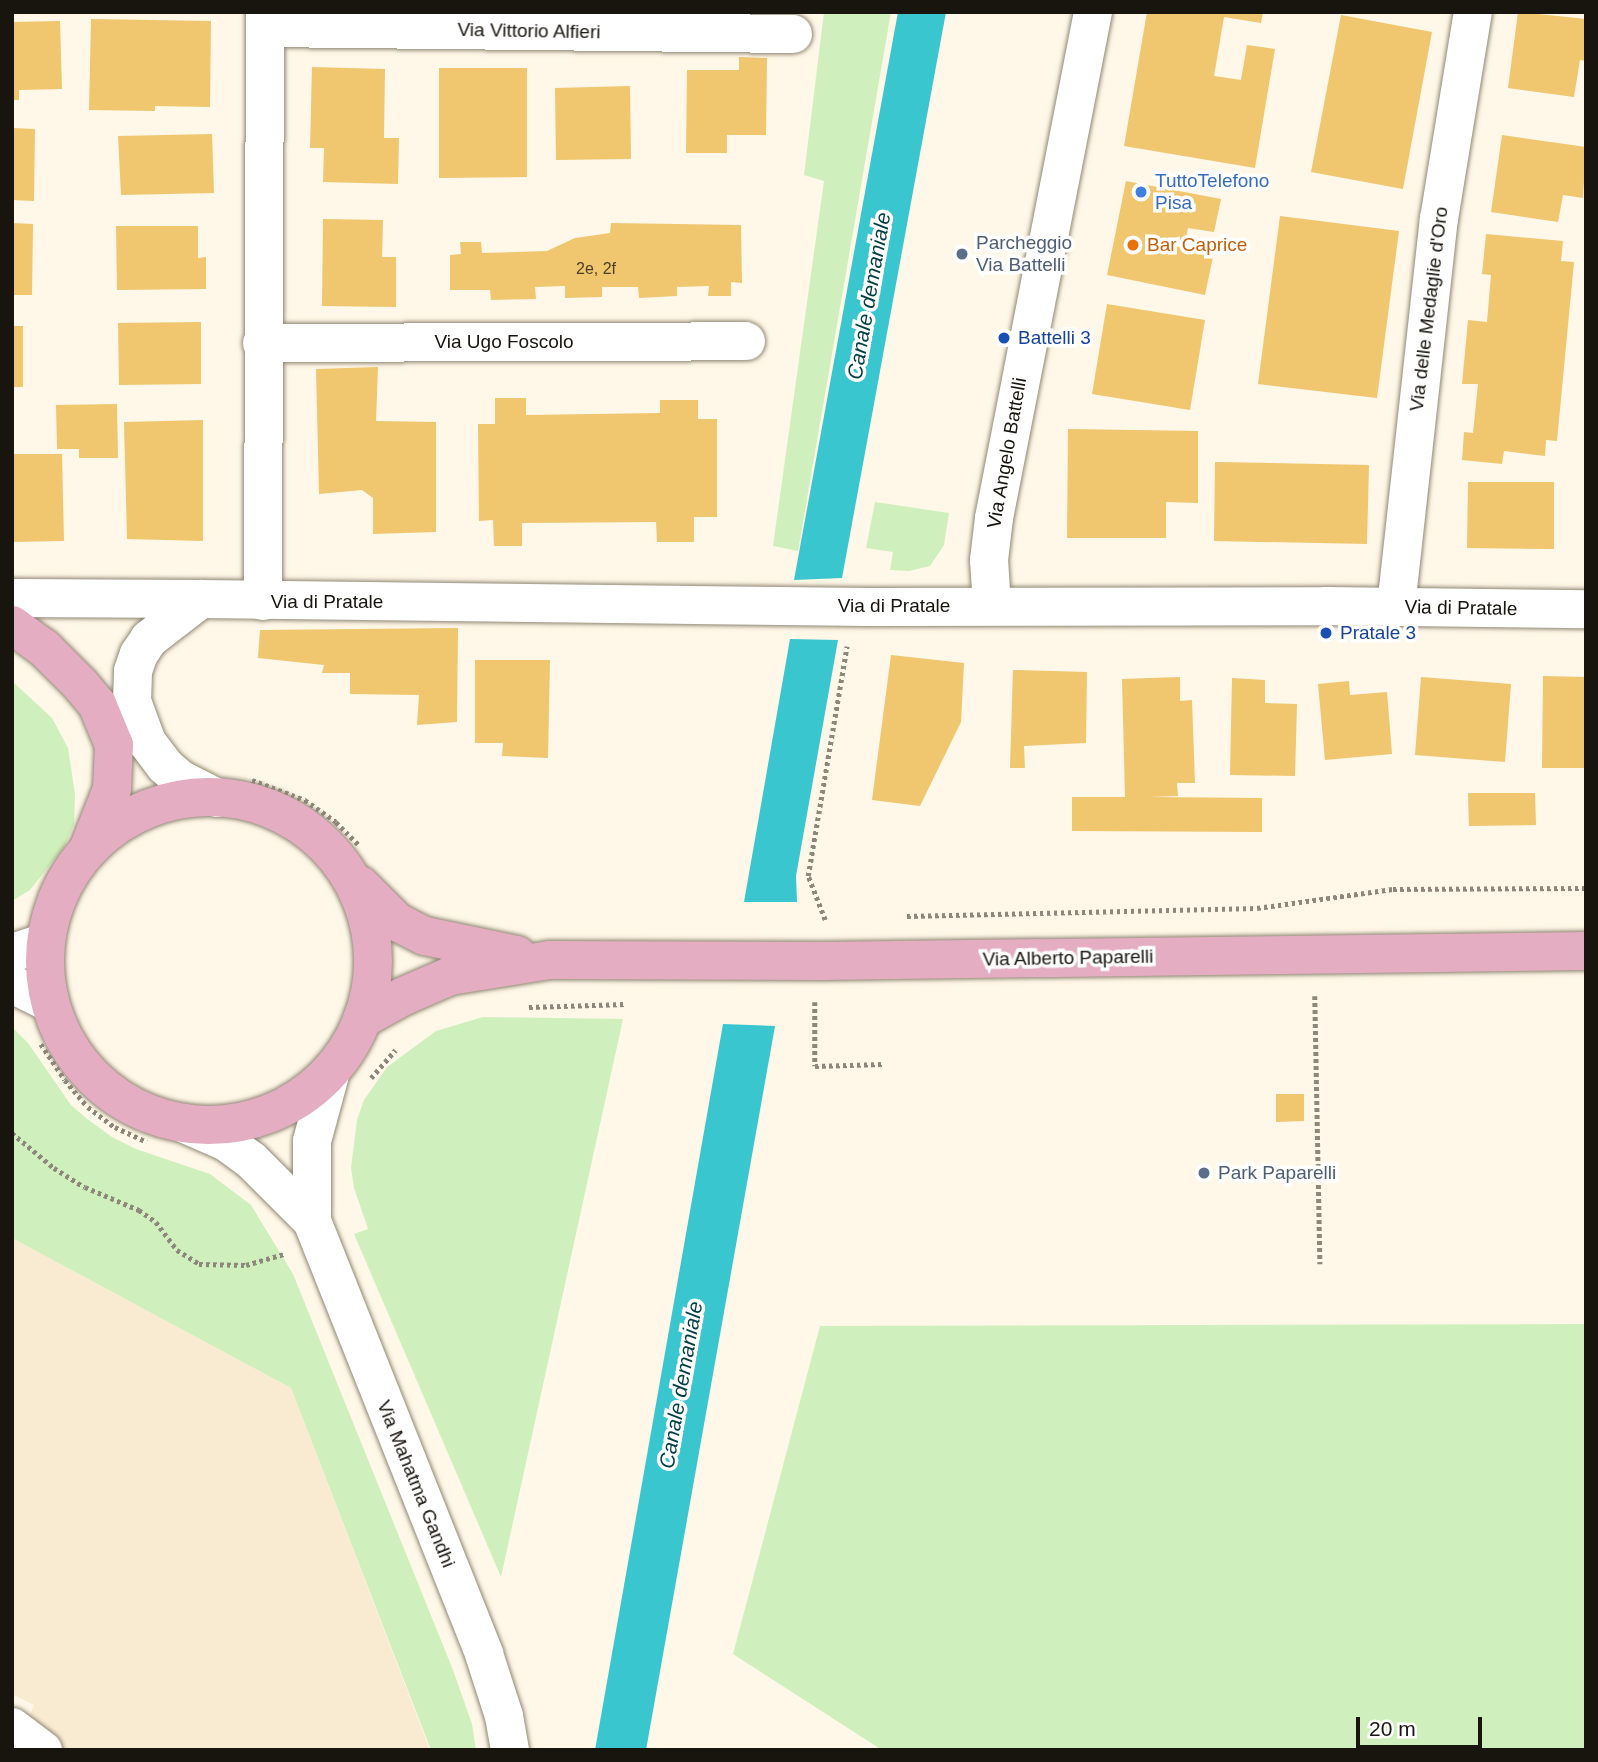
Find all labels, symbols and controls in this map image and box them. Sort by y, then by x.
street label: Via Vittorio Alfieri [457,18,601,44]
place label: TuttoTelefono Pisa [1155,170,1269,214]
marker: TuttoTelefono Pisa [1133,184,1149,200]
street label: Via delle Medaglie d'Oro [1405,205,1453,413]
water label: Canale demaniale [842,210,896,382]
place label: Parcheggio Via Battelli [976,232,1072,276]
place label: Bar Caprice [1147,234,1247,256]
marker: Bar Caprice [1125,237,1141,253]
marker: Parcheggio Via Battelli [954,246,970,262]
house number: 2e, 2f [576,259,616,279]
place label: Battelli 3 [1018,327,1091,349]
marker: Battelli 3 [996,330,1012,346]
street label: Via Ugo Foscolo [434,331,574,353]
street label: Via Angelo Battelli [982,375,1032,531]
street label: Via di Pratale [271,591,383,613]
street label: Via di Pratale [838,595,950,617]
street label: Via di Pratale [1404,596,1518,620]
place label: Pratale 3 [1340,622,1416,644]
marker: Pratale 3 [1318,625,1334,641]
street label: Via Alberto Paparelli [982,945,1154,971]
place label: Park Paparelli [1218,1162,1336,1184]
marker: Park Paparelli [1196,1165,1212,1181]
water label: Canale demaniale [654,1299,708,1471]
street label: Via Mahatma Gandhi [372,1397,460,1571]
scale bar [1360,1702,1486,1746]
text: 20 m [1369,1717,1416,1740]

